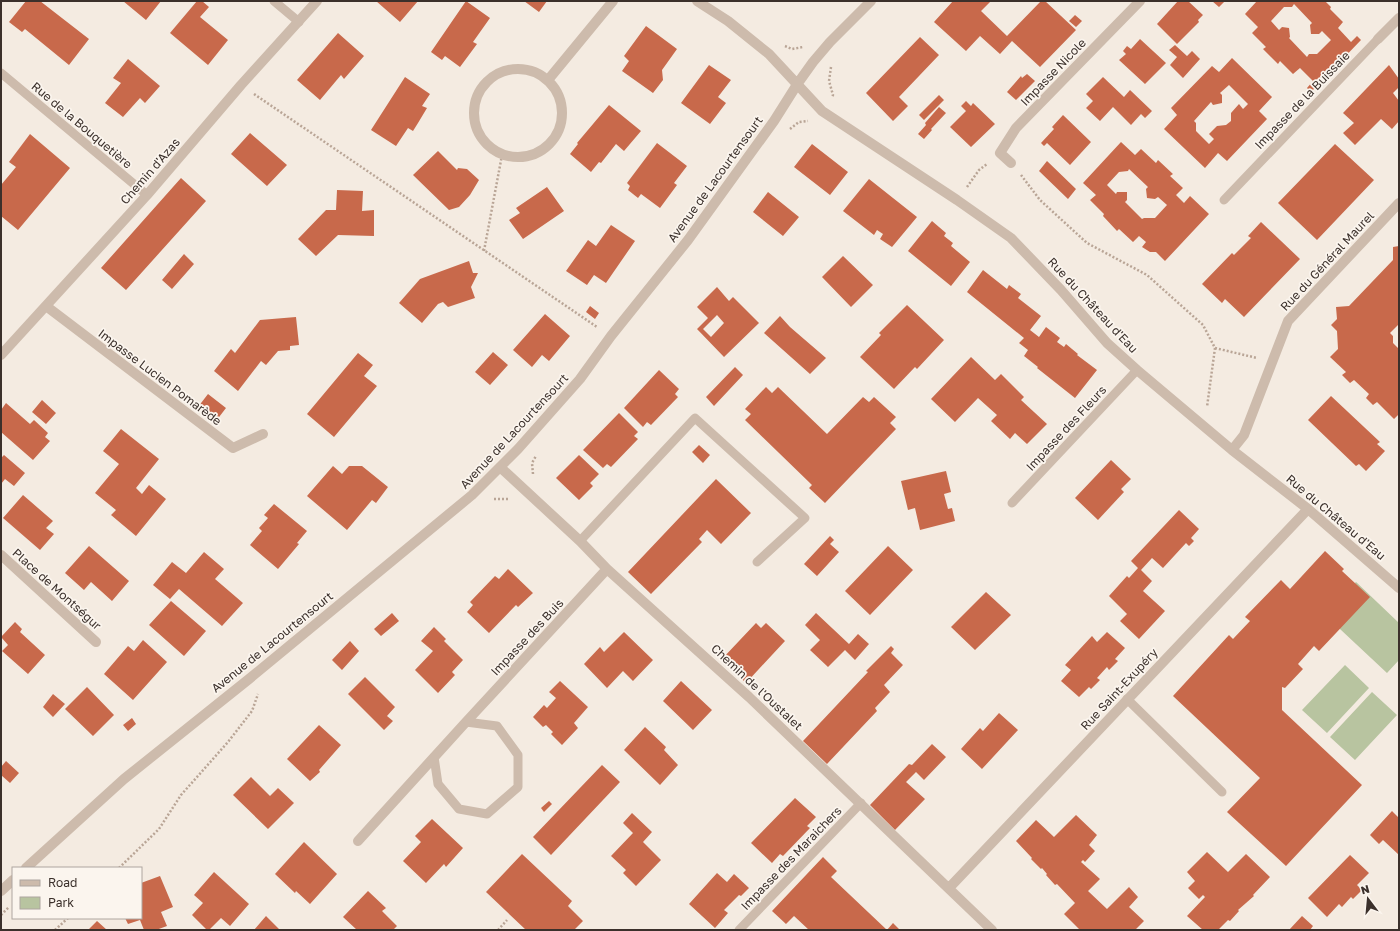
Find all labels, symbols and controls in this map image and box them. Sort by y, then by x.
street label: Impasse Nicole [1017,35,1089,109]
street label: Impasse de la Buissaie [1251,48,1353,152]
street label: Rue de la Bouquetière [29,79,135,171]
street label: Avenue de Lacourtensourt [664,113,766,245]
street label: Chemin d'Azas [117,135,183,207]
street label: Rue du Général Maurel [1277,208,1377,314]
street label: Rue du Château d'Eau [1045,254,1141,356]
street label: Impasse Lucien Pomarède [95,326,225,428]
street label: Avenue de Lacourtensourt [457,370,571,492]
street label: Impasse des Fleurs [1023,382,1109,474]
street label: Rue du Château d'Eau [1283,471,1389,563]
street label: Place de Montségur [9,545,105,633]
street label: Avenue de Lacourtensourt [208,588,336,696]
street label: Impasse des Buis [487,595,567,679]
street label: Chemin de l'Oustalet [708,641,806,733]
street label: Rue Saint-Exupéry [1077,645,1161,733]
street label: Impasse des Maraichers [737,803,845,913]
legend [12,867,142,919]
text: Road [48,875,77,890]
north arrow [1348,879,1388,919]
text: N [1359,882,1371,896]
text: Park [48,895,74,910]

